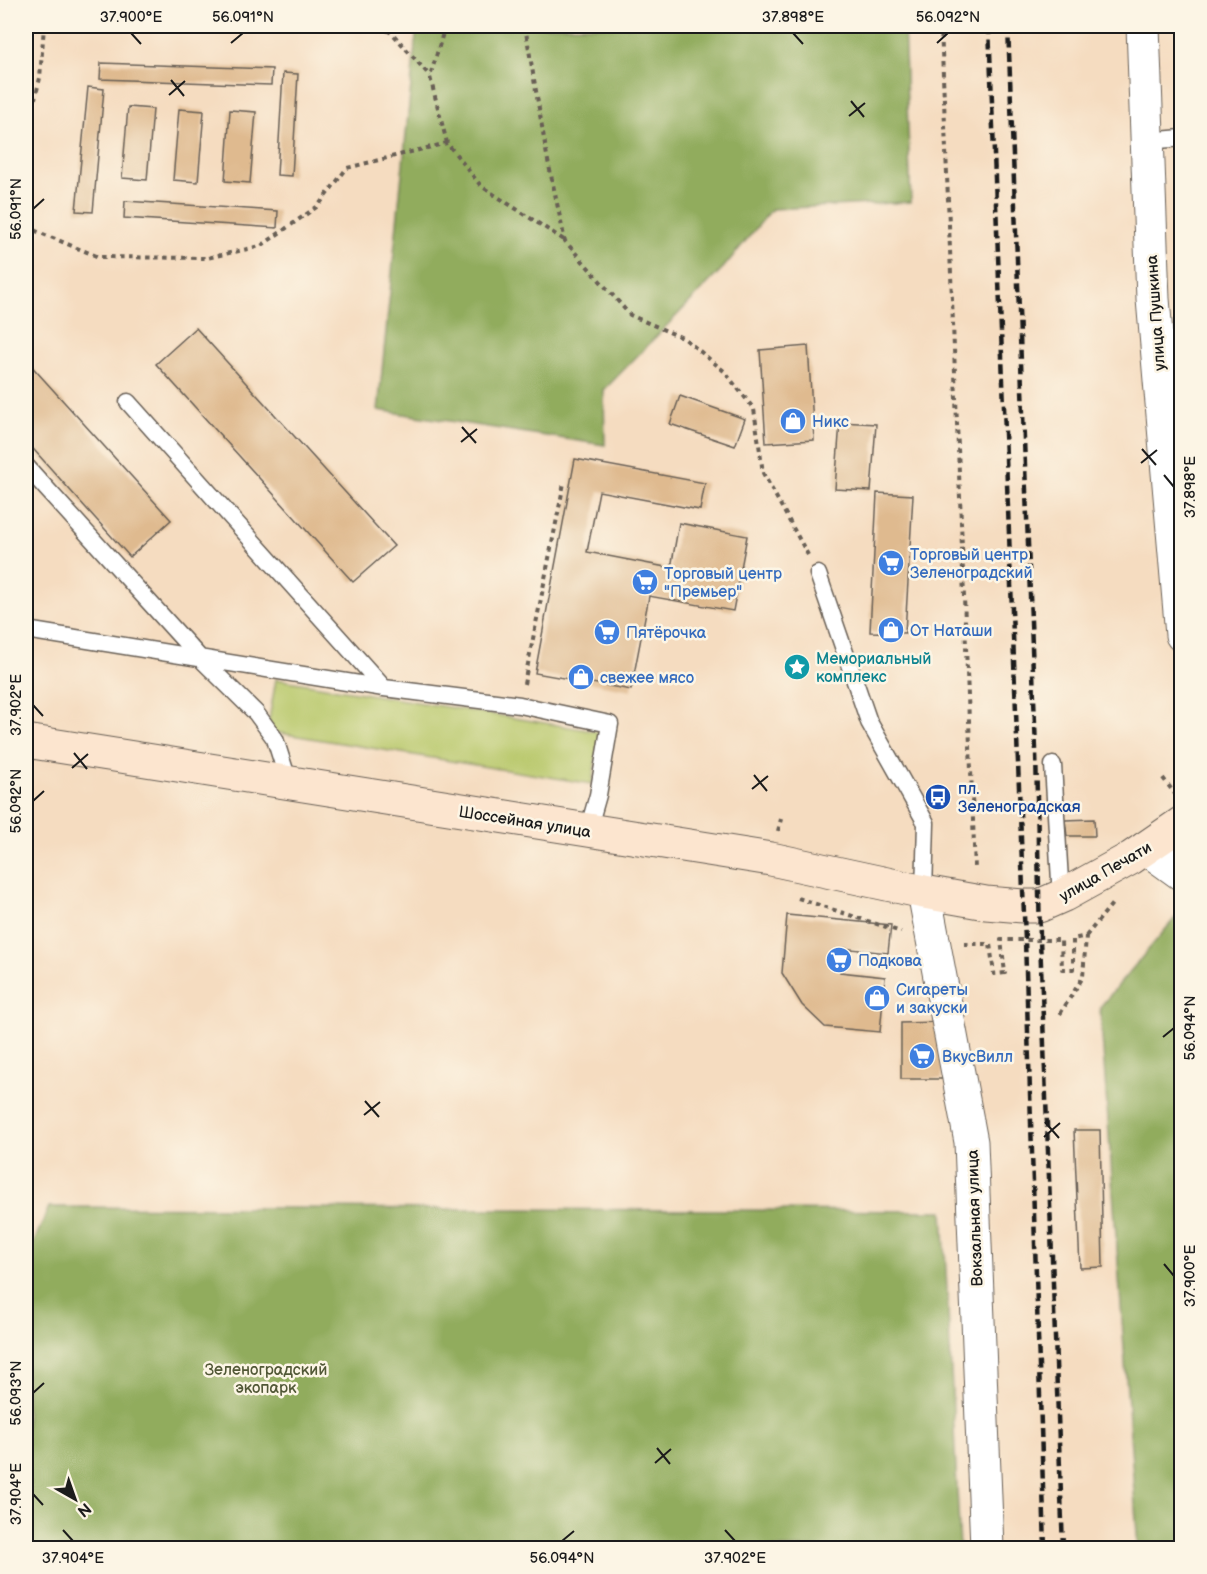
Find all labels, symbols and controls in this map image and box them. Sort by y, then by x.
text: 37.900°E [100,8,162,27]
text: 56.091°N [212,8,274,27]
text: 37.898°E [762,8,824,27]
text: 56.092°N [916,8,980,27]
text: 56.091°N [7,178,26,240]
street label: улица Пушкина [1143,254,1170,372]
shop icon: Никс [778,406,808,436]
place label: Никс [812,413,849,432]
text: 37.898°E [1181,456,1200,518]
place label: Торговый центр Зеленоградский [910,546,1033,583]
supermarket icon: Торговый центр Зеленоградский [876,548,906,578]
place label: Торговый центр "Премьер" [664,565,782,602]
supermarket icon: Торговый центр "Премьер" [630,567,660,597]
shop icon: От Наташи [876,615,906,645]
supermarket icon: Пятёрочка [592,617,622,647]
place label: От Наташи [910,622,992,641]
place label: Пятёрочка [626,624,707,643]
place label: Мемориальный комплекс [816,650,931,687]
place icon: Мемориальный комплекс [782,652,812,682]
shop icon: свежее мясо [566,662,596,692]
place label: свежее мясо [600,669,694,688]
text: 37.902°E [7,674,26,736]
text: 56.092°N [7,769,26,833]
place label: пл. Зеленоградская [958,780,1081,817]
bus stop icon: пл. Зеленоградская [923,782,953,812]
street label: Шоссейная улица [457,803,593,842]
street label: улица Печати [1056,838,1155,906]
supermarket icon: Подкова [824,945,854,975]
place label: Подкова [858,952,923,971]
place label: Сигареты и закуски [896,981,968,1018]
shop icon: Сигареты и закуски [862,983,892,1013]
text: 56.094°N [1181,996,1200,1060]
supermarket icon: ВкусВилл [907,1041,937,1071]
place label: ВкусВилл [942,1048,1013,1067]
street label: Вокзальная улица [964,1149,987,1287]
text: 37.900°E [1181,1245,1200,1307]
text: 56.093°N [7,1360,26,1426]
park label: Зеленоградский экопарк [205,1361,327,1398]
text: 37.904°E [7,1463,26,1525]
north arrow [45,1469,105,1529]
text: N [73,1498,94,1520]
text: 37.904°E [42,1549,104,1568]
text: 56.094°N [530,1549,594,1568]
text: 37.902°E [704,1549,766,1568]

